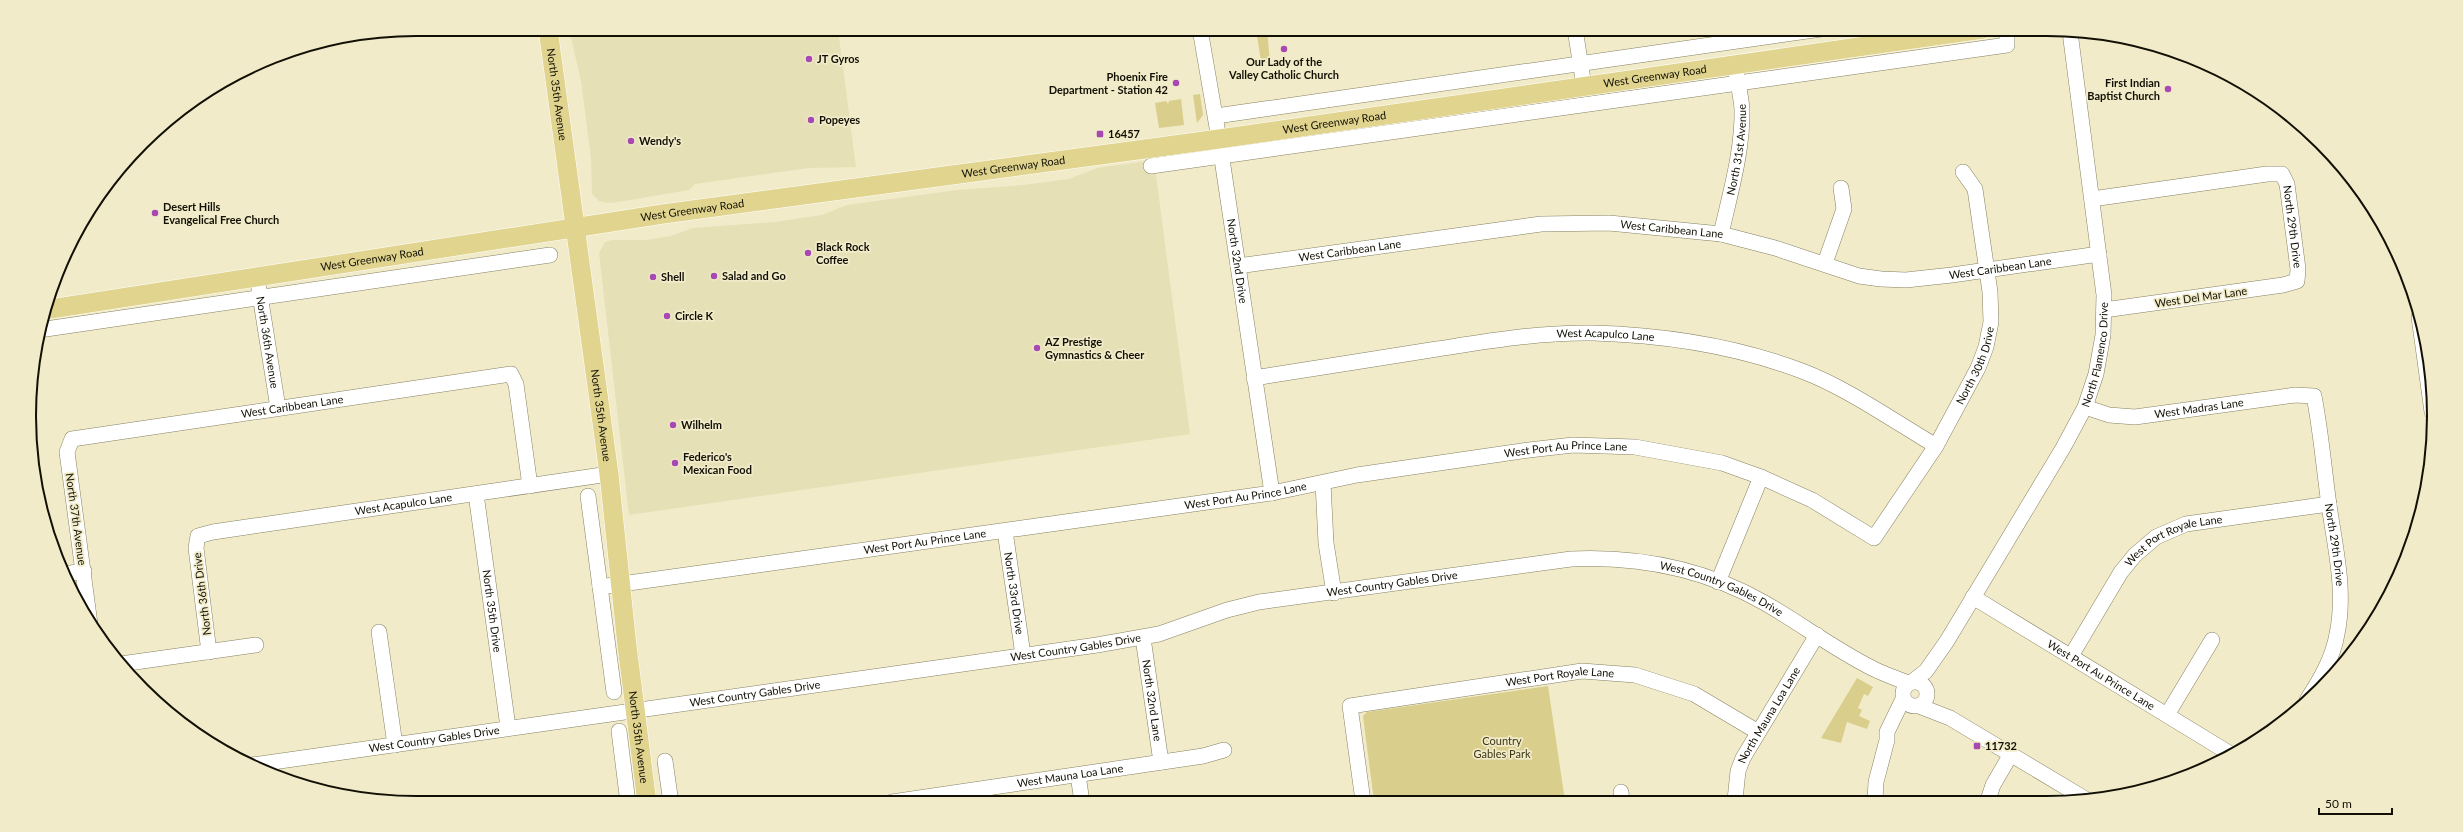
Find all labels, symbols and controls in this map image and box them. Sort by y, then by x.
marker: Our Lady of the Valley Catholic Church [1279,44,1289,54]
street label: North 35th Avenue [545,47,570,142]
place label: JT Gyros [817,52,860,65]
marker: JT Gyros [804,54,814,64]
place label: Our Lady of the Valley Catholic Church [1228,55,1339,81]
street label: West Greenway Road [1602,62,1708,90]
place label: Phoenix Fire Department - Station 42 [1049,70,1168,96]
place label: First Indian Baptist Church [2087,76,2160,102]
marker: Phoenix Fire Department - Station 42 [1171,78,1181,88]
marker: First Indian Baptist Church [2163,84,2173,94]
street label: North 31st Avenue [1723,103,1748,196]
street label: West Greenway Road [1282,108,1387,136]
place label: Popeyes [819,113,860,126]
marker: Popeyes [806,115,816,125]
place label: 16457 [1108,127,1140,140]
marker: 16457 [1095,129,1105,139]
place label: Wendy's [639,134,681,147]
marker: Wendy's [626,136,636,146]
street label: West Greenway Road [961,153,1066,180]
street label: North 29th Drive [2281,184,2305,269]
street label: West Greenway Road [640,196,745,223]
place label: Desert Hills Evangelical Free Church [163,200,279,226]
marker: Desert Hills Evangelical Free Church [150,208,160,218]
street label: West Caribbean Lane [1620,217,1724,240]
street label: North 32nd Drive [1225,218,1251,304]
street label: West Caribbean Lane [1298,236,1402,264]
place label: Black Rock Coffee [816,240,870,266]
street label: West Greenway Road [320,244,424,273]
marker: Black Rock Coffee [803,248,813,258]
street label: West Caribbean Lane [1948,254,2052,281]
place label: Salad and Go [722,269,786,282]
place label: Shell [661,270,685,283]
marker: Salad and Go [709,271,719,281]
marker: Shell [648,272,658,282]
street label: West Del Mar Lane [2154,284,2248,309]
street label: North 36th Avenue [254,295,282,389]
street label: North Flamenco Drive [2078,302,2110,409]
place label: Circle K [675,309,714,322]
marker: Circle K [662,311,672,321]
street label: North 30th Drive [1953,325,1996,406]
street label: West Acapulco Lane [1556,326,1655,343]
place label: AZ Prestige Gymnastics & Cheer [1044,335,1145,361]
marker: AZ Prestige Gymnastics & Cheer [1032,343,1042,353]
street label: North 35th Avenue [589,368,614,463]
street label: West Caribbean Lane [240,392,344,420]
street label: West Madras Lane [2154,395,2245,420]
place label: Wilhelm [681,418,722,431]
marker: Wilhelm [668,420,678,430]
street label: West Port Au Prince Lane [1503,438,1628,460]
place label: Federico's Mexican Food [683,450,752,476]
marker: Federico's Mexican Food [670,458,680,468]
street label: North 37th Avenue [64,472,89,566]
street label: West Port Au Prince Lane [1184,479,1308,511]
street label: West Acapulco Lane [354,490,453,517]
street label: North 29th Drive [2323,502,2347,587]
street label: West Port Royale Lane [2122,512,2223,568]
street label: West Port Au Prince Lane [863,526,987,556]
street label: North 33rd Drive [1002,551,1027,636]
street label: North 36th Drive [190,552,213,636]
street label: West Country Gables Drive [1659,558,1786,619]
street label: West Country Gables Drive [1326,568,1459,599]
street label: North 35th Drive [480,569,505,653]
street label: West Country Gables Drive [1009,630,1142,663]
street label: West Port Au Prince Lane [2045,637,2158,712]
street label: North 32nd Lane [1140,659,1165,742]
street label: West Port Royale Lane [1505,664,1615,688]
street label: North Mauna Loa Lane [1735,664,1802,765]
street label: West Country Gables Drive [689,677,821,709]
street label: North 35th Avenue [627,690,651,784]
street label: West Country Gables Drive [368,723,501,754]
park label: Country Gables Park [1473,734,1531,760]
place label: 11732 [1985,739,2017,752]
marker: 11732 [1972,741,1982,751]
street label: West Mauna Loa Lane [1016,761,1124,789]
scale bar [2319,790,2392,816]
text: 50 m [2325,796,2352,811]

